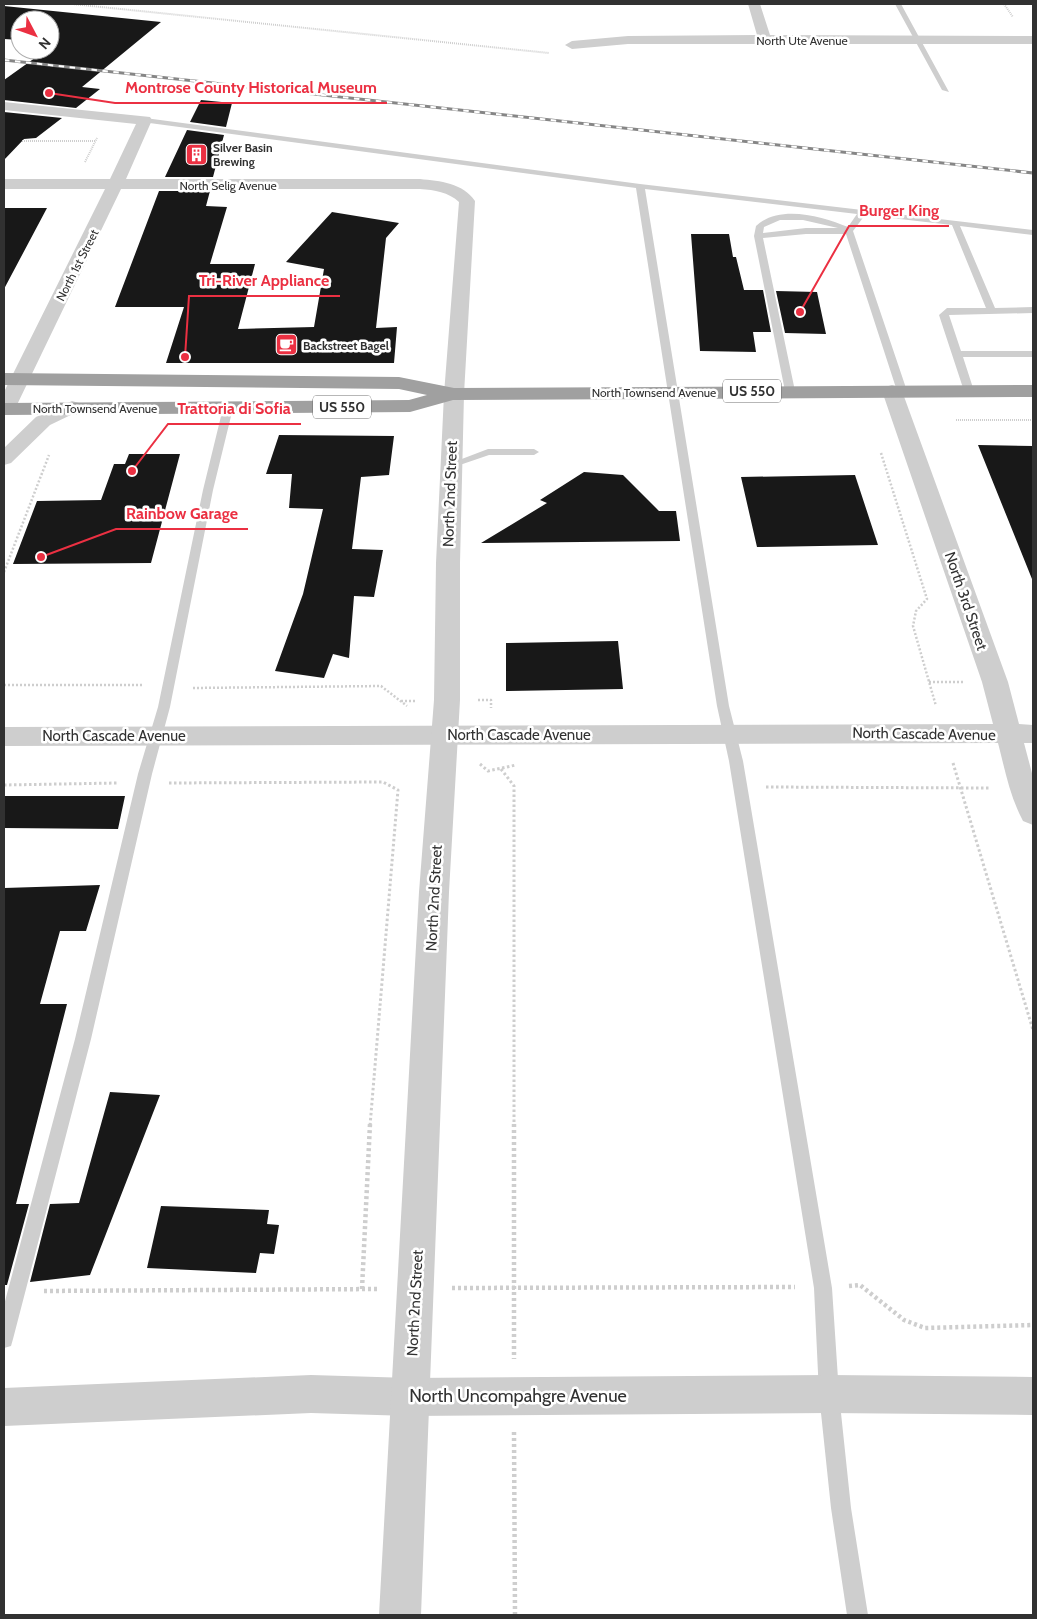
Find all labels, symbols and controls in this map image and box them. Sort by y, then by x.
north arrow [10,10,60,60]
street label: North Ute Avenue [756,33,848,48]
text: N [35,34,55,53]
callout: Montrose County Historical Museum [115,72,387,103]
text: Montrose County Historical Museum [125,78,377,97]
place label: Silver Basin Brewing [213,140,273,169]
building icon: Silver Basin Brewing [185,142,209,166]
street label: North Selig Avenue [179,178,277,193]
callout: Burger King [849,195,949,226]
text: Burger King [859,201,939,220]
street label: North 1st Street [53,227,101,303]
callout: Tri-River Appliance [189,265,340,296]
text: Tri-River Appliance [199,271,329,290]
cafe icon: Backstreet Bagel [275,333,299,357]
place label: Backstreet Bagel [303,338,389,353]
road number: US 550 [723,380,781,402]
street label: North Townsend Avenue [592,385,716,400]
callout: Trattoria di Sofia [168,393,301,424]
road number: US 550 [313,396,371,418]
text: Trattoria di Sofia [177,399,291,418]
street label: North Townsend Avenue [33,401,157,416]
street label: North 2nd Street [439,441,461,547]
callout: Rainbow Garage [116,498,248,529]
text: Rainbow Garage [126,504,238,523]
street label: North 3rd Street [941,549,991,653]
street label: North Cascade Avenue [852,724,996,744]
street label: North Cascade Avenue [447,726,591,744]
street label: North Cascade Avenue [42,727,186,745]
street label: North 2nd Street [422,844,446,952]
street label: North 2nd Street [403,1249,427,1357]
street label: North Uncompahgre Avenue [409,1385,627,1407]

